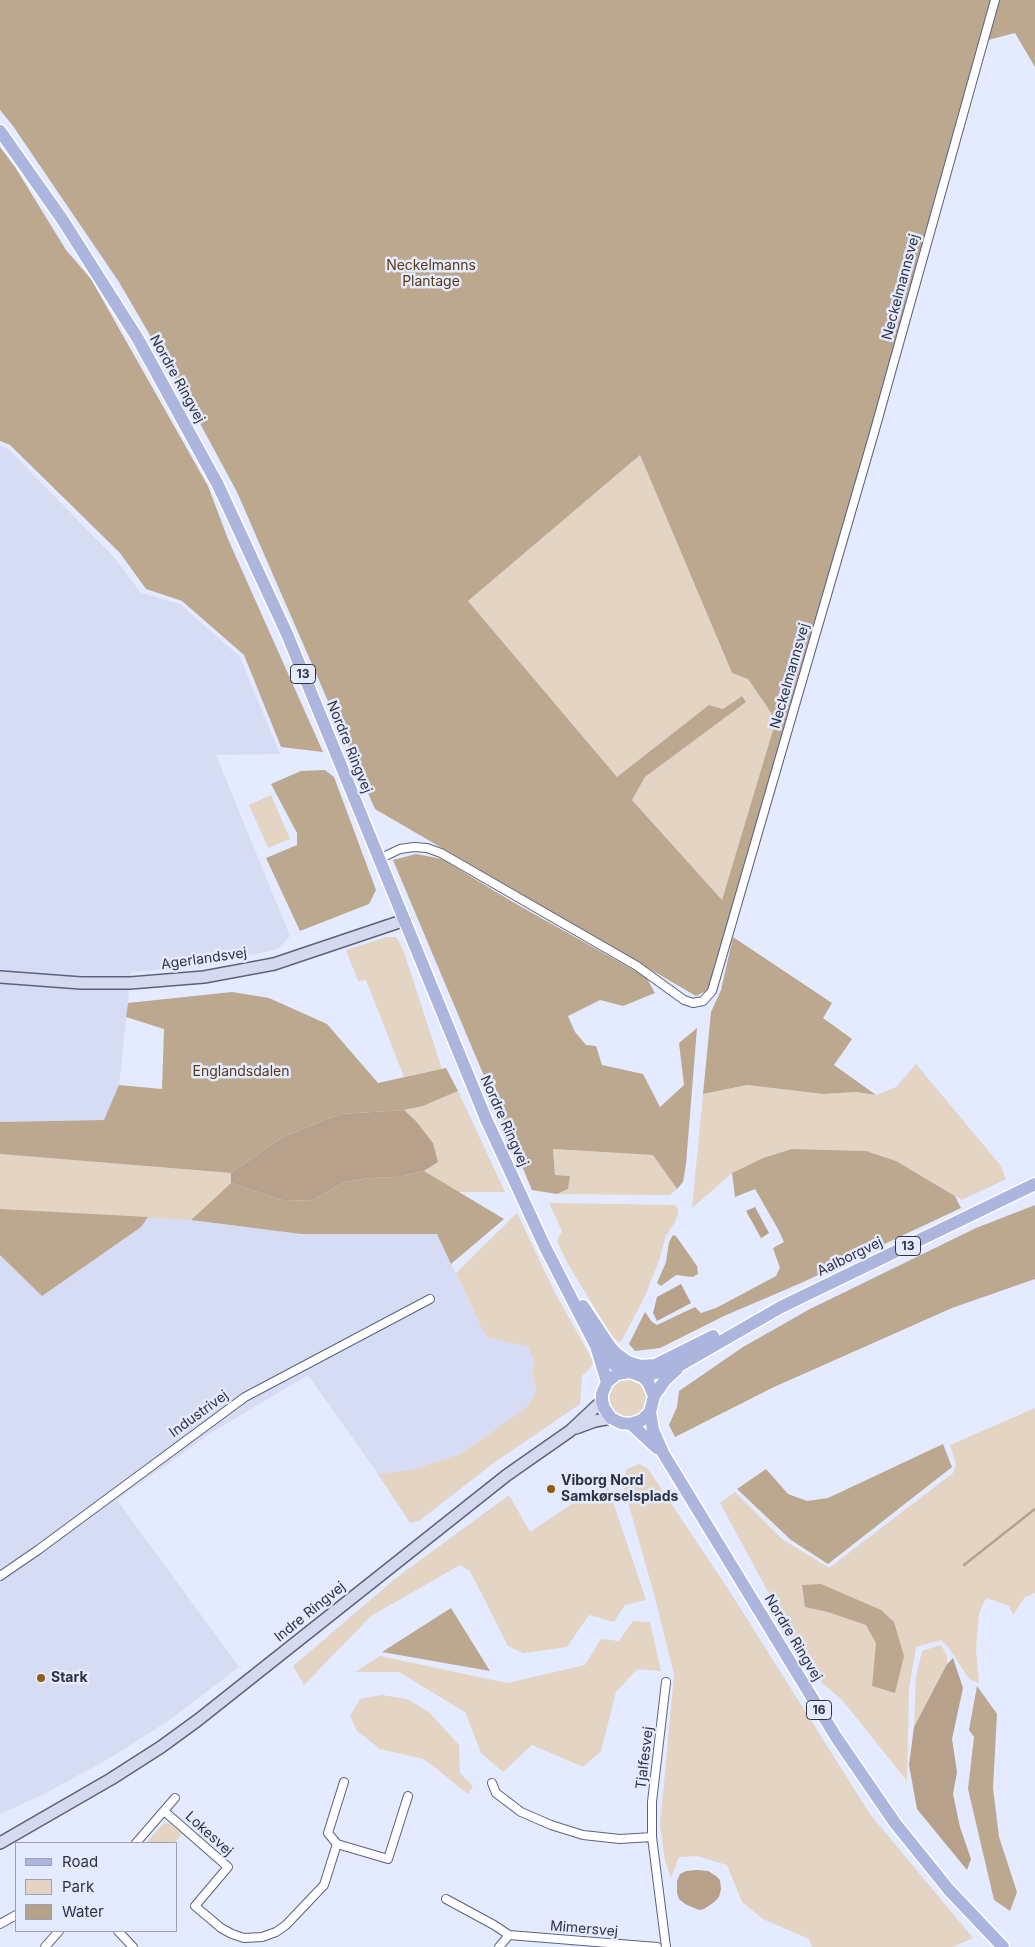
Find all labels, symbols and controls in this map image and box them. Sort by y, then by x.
street label: Neckelmannsvej [879,232,923,342]
park label: Neckelmanns Plantage [386,258,476,290]
street label: Nordre Ringvej [146,332,208,426]
street label: Neckelmannsvej [767,621,813,731]
road number: 13 [290,664,316,684]
street label: Nordre Ringvej [323,698,375,796]
street label: Agerlandsvej [160,945,248,973]
park label: Englandsdalen [192,1064,290,1080]
street label: Nordre Ringvej [476,1073,532,1169]
street label: Aalborgvej [815,1234,885,1280]
road number: 13 [896,1236,920,1256]
street label: Industrivej [166,1387,232,1441]
place label: Viborg Nord Samkørselsplads [561,1473,678,1505]
marker: Viborg Nord Samkørselsplads [545,1483,557,1495]
street label: Indre Ringvej [271,1578,349,1646]
street label: Nordre Ringvej [761,1592,825,1684]
place label: Stark [51,1670,88,1686]
marker: Stark [35,1672,47,1684]
road number: 16 [806,1700,832,1720]
street label: Tjalfesvej [633,1726,657,1790]
street label: Lokesvej [182,1808,236,1860]
legend [15,1842,178,1932]
text: Road [62,1852,98,1871]
text: Park [62,1877,94,1896]
text: Water [62,1902,104,1921]
street label: Mimersvej [549,1918,619,1940]

